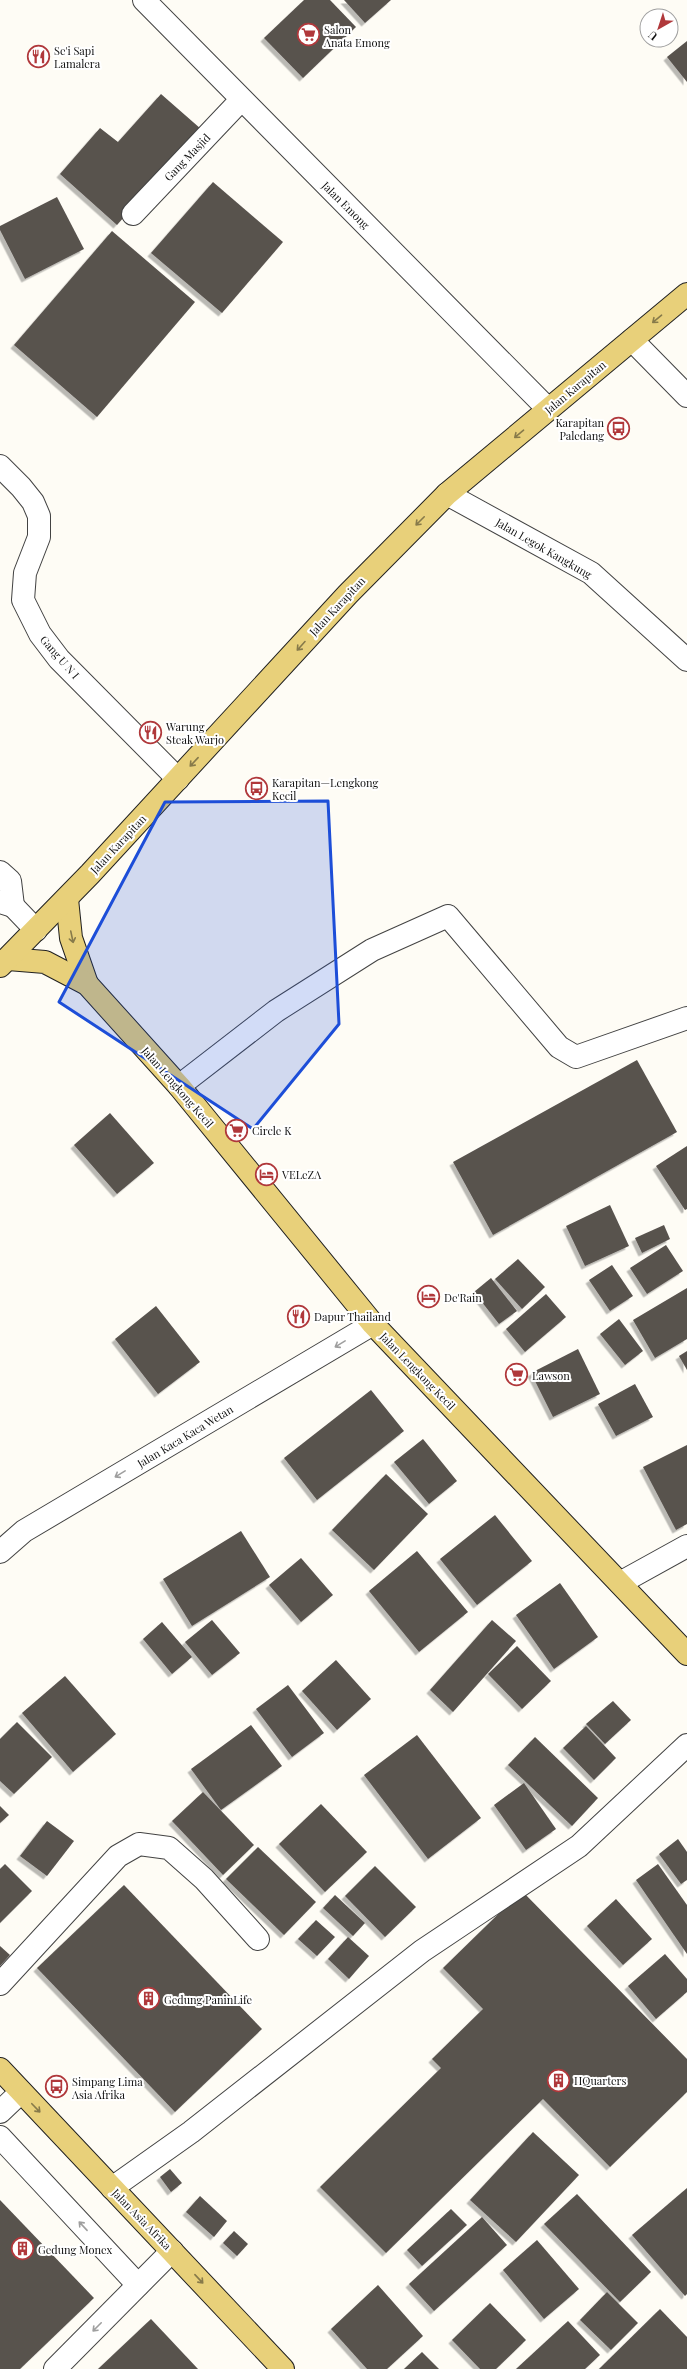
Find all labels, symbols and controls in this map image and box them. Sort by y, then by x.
north arrow [639,8,679,48]
supermarket icon: Salon Anata Emong [295,22,321,48]
place label: Salon Anata Emong [323,22,390,50]
text: U [644,28,660,44]
restaurant icon: Se'i Sapi Lamalera [25,43,51,69]
place label: Se'i Sapi Lamalera [54,43,101,71]
street label: Gang Masjid [161,130,214,184]
street label: Jalan Emong [318,177,373,232]
one-way arrow [652,314,662,323]
street label: Jalan Karapitan [541,357,609,418]
place label: Karapitan Paledang [555,415,604,443]
bus stop icon: Karapitan Paledang [606,415,632,441]
one-way arrow [513,429,524,438]
street label: Jalan Legok Kangkung [492,514,595,582]
one-way arrow [415,517,425,526]
street label: Jalan Karapitan [305,573,368,639]
street label: Gang U N I [37,632,83,682]
one-way arrow [297,640,306,650]
restaurant icon: Warung Steak Warjo [138,719,164,745]
place label: Warung Steak Warjo [165,719,224,747]
one-way arrow [189,757,199,767]
bus stop icon: Karapitan—Lengkong Kecil [243,775,269,801]
place label: Karapitan—Lengkong Kecil [272,775,378,803]
street label: Jalan Karapitan [86,811,149,877]
one-way arrow [68,931,76,944]
street label: Jalan Lengkong Kecil [138,1043,217,1131]
supermarket icon: Circle K [223,1117,249,1143]
place label: Circle K [252,1123,292,1138]
hotel icon: VELeZA [254,1161,280,1187]
place label: VELeZA [281,1167,321,1182]
hotel icon: De'Rain [415,1284,441,1310]
place label: De'Rain [444,1290,482,1305]
restaurant icon: Dapur Thailand [285,1303,311,1329]
place label: Dapur Thailand [314,1309,391,1324]
street label: Jalan Lengkong Kecil [376,1328,459,1413]
one-way arrow [334,1340,346,1348]
supermarket icon: Lawson [504,1362,530,1388]
place label: Lawson [532,1368,570,1383]
street label: Jalan Kaca Kaca Wetan [133,1401,236,1471]
one-way arrow [114,1471,126,1479]
building icon: Gedung PaninLife [136,1986,162,2012]
place label: Gedung PaninLife [164,1992,252,2007]
building icon: HQuarters [545,2067,571,2093]
place label: HQuarters [574,2073,627,2088]
bus stop icon: Simpang Lima Asia Afrika [44,2074,70,2100]
place label: Simpang Lima Asia Afrika [71,2074,143,2102]
one-way arrow [32,2103,41,2113]
street label: Jalan Asia Afrika [108,2185,175,2253]
one-way arrow [78,2221,88,2231]
building icon: Gedung Monex [10,2236,36,2262]
place label: Gedung Monex [38,2242,112,2257]
one-way arrow [194,2274,203,2284]
one-way arrow [92,2322,102,2332]

